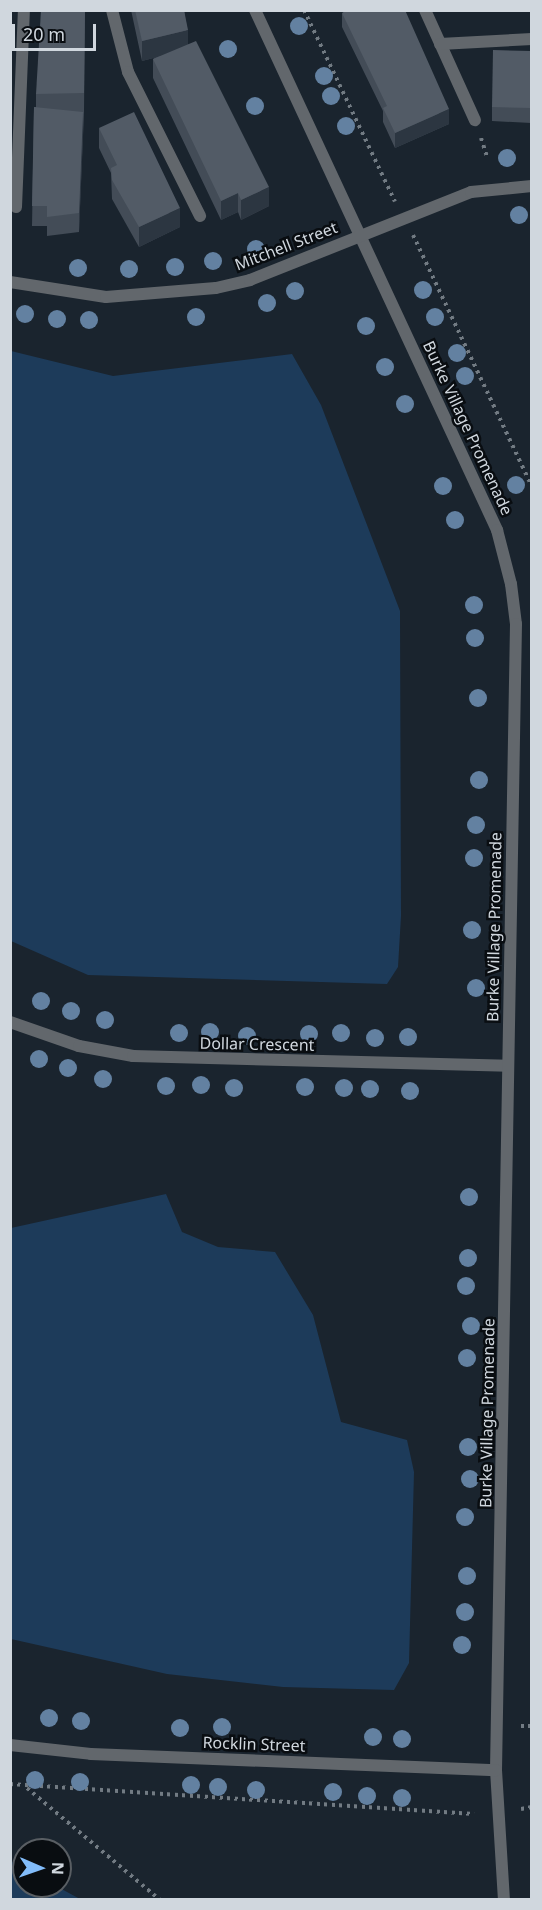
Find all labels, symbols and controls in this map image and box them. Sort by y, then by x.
scale bar [15,12,99,50]
text: 20 m [23,22,65,46]
street label: Mitchell Street [232,218,340,274]
street label: Burke Village Promenade [419,338,517,518]
street label: Burke Village Promenade [483,832,505,1022]
street label: Dollar Crescent [199,1033,315,1055]
street label: Burke Village Promenade [476,1318,498,1508]
street label: Rocklin Street [202,1733,306,1755]
north arrow [12,1838,72,1898]
text: N [47,1862,69,1875]

